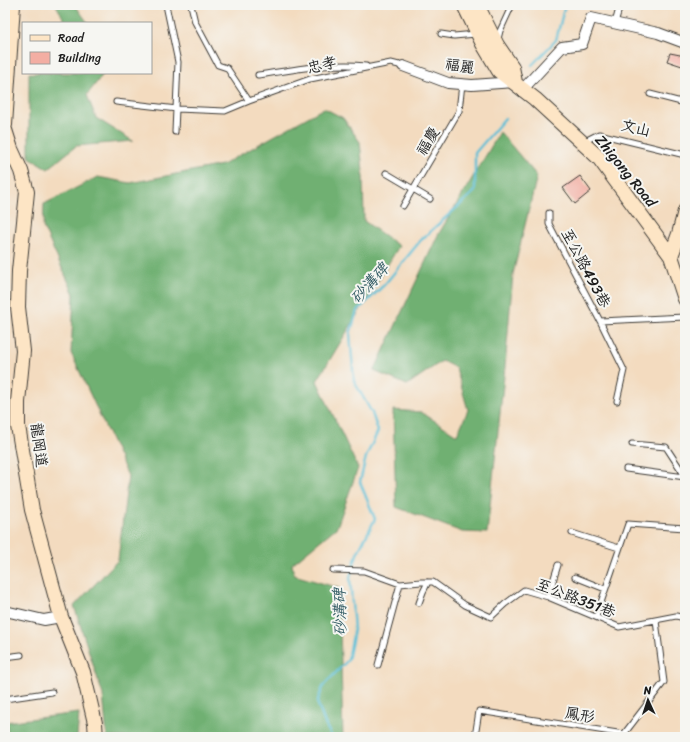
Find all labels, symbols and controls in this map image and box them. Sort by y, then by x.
legend [22,22,152,74]
text: Road [58,27,85,49]
text: Building [58,47,101,69]
street label: 忠孝 [304,49,340,81]
street label: 福麗 [443,51,477,81]
street label: 文山 [618,112,654,144]
street label: 福慶 [409,121,447,161]
street label: Zhigong Road [588,129,664,214]
street label: 至公路493巷 [554,224,618,312]
water label: 砂溝碑 [343,254,398,311]
street label: 龍岡道 [23,421,55,469]
street label: 至公路351巷 [532,571,620,625]
water label: 砂溝碑 [325,586,354,636]
north arrow [628,680,668,720]
text: N [642,681,652,700]
street label: 鳳形 [563,700,597,730]

